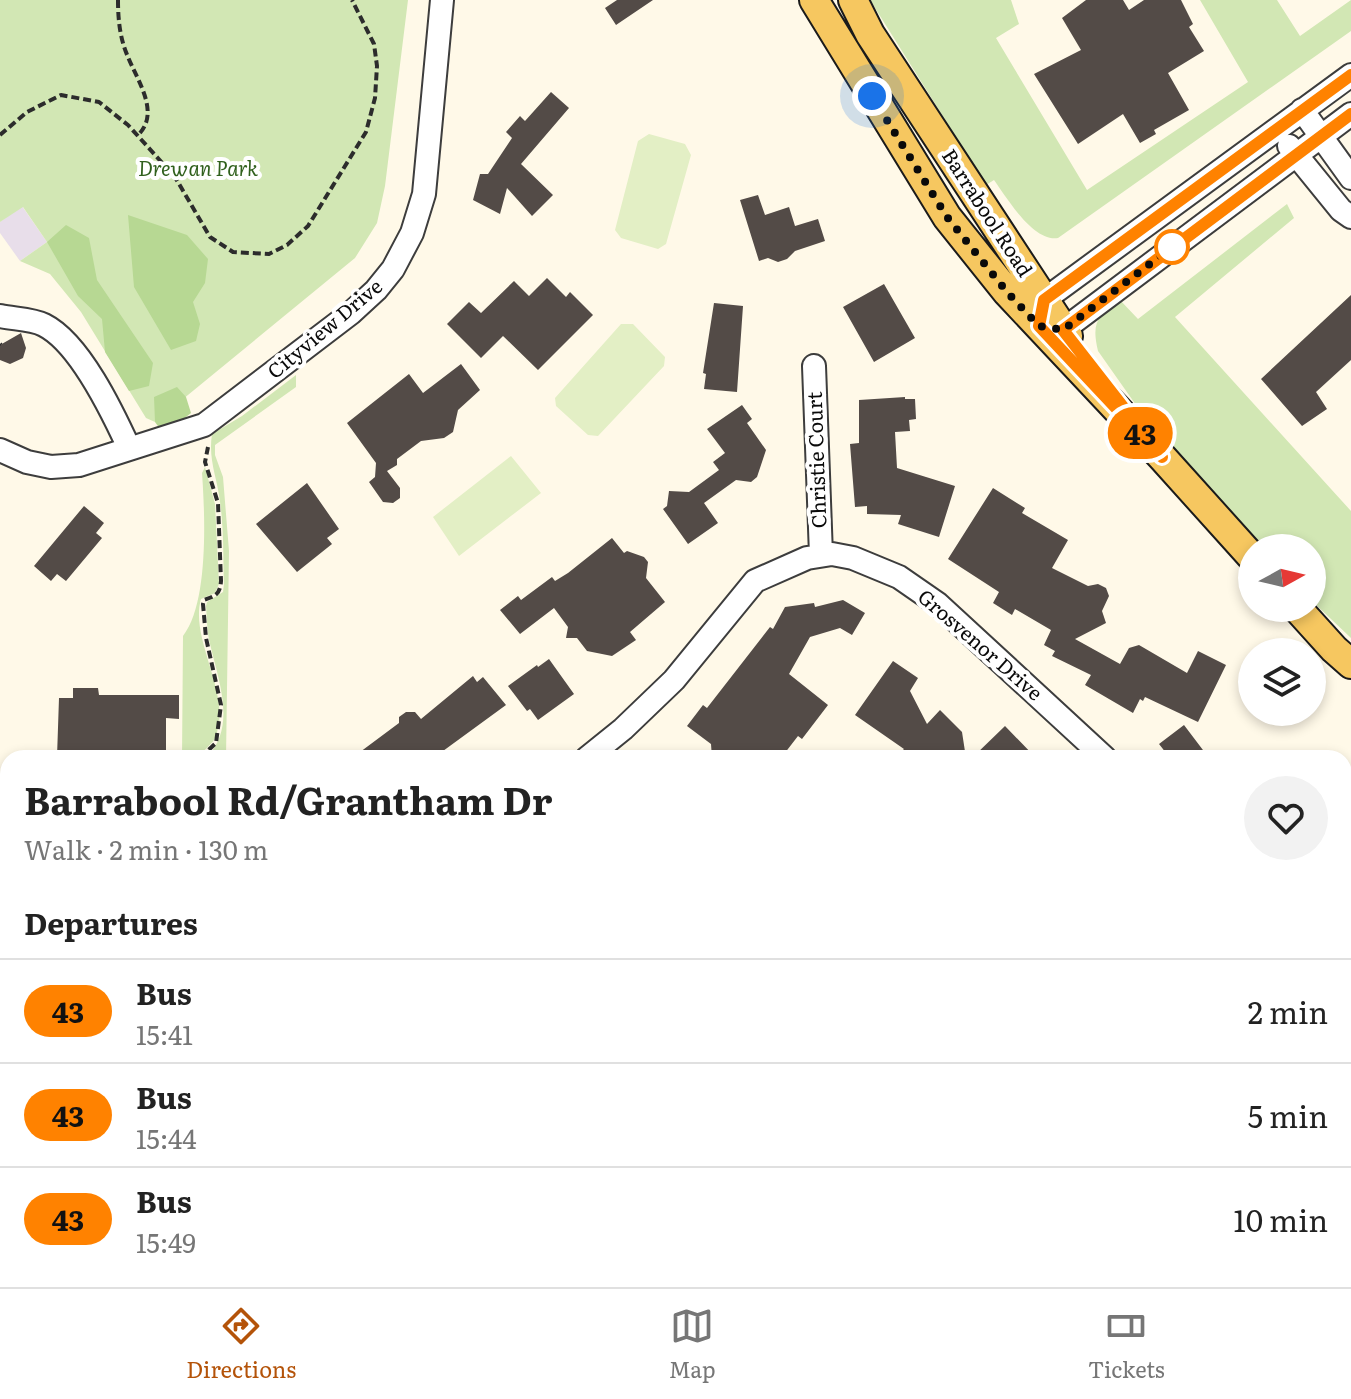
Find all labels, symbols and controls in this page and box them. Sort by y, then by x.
your location [852,76,892,116]
street label: Barrabool Road [936,142,1041,282]
park label: Drewan Park [138,152,258,182]
unlabelled marker [1155,230,1189,264]
street label: Cityview Drive [260,270,388,385]
street label: Christie Court [798,391,832,529]
line badge: 43 [1104,407,1176,459]
text: 43 [1124,412,1156,454]
north arrow [1238,534,1326,622]
map controls [1238,534,1326,726]
street label: Grosvenor Drive [912,581,1050,706]
button: layers [1238,638,1326,726]
text: Barrabool Rd/Grantham Dr [24,770,552,827]
button: heart [1244,776,1328,860]
text: Walk · 2 min · 130 m [24,829,268,868]
text: Departures [24,900,198,944]
text: Bus [136,970,192,1014]
text: 2 min [1248,989,1328,1033]
text: 43 [52,990,84,1032]
text: 15:41 [136,1014,193,1053]
text: Bus [136,1074,192,1118]
text: 5 min [1248,1093,1328,1137]
text: 43 [52,1094,84,1136]
text: 15:44 [136,1118,197,1157]
text: Bus [136,1178,192,1222]
text: 10 min [1234,1197,1328,1241]
text: 43 [52,1198,84,1240]
text: 15:49 [136,1222,196,1261]
tab: Directions [186,1304,296,1385]
tab: Map [669,1304,715,1385]
tab: Tickets [1088,1304,1165,1385]

